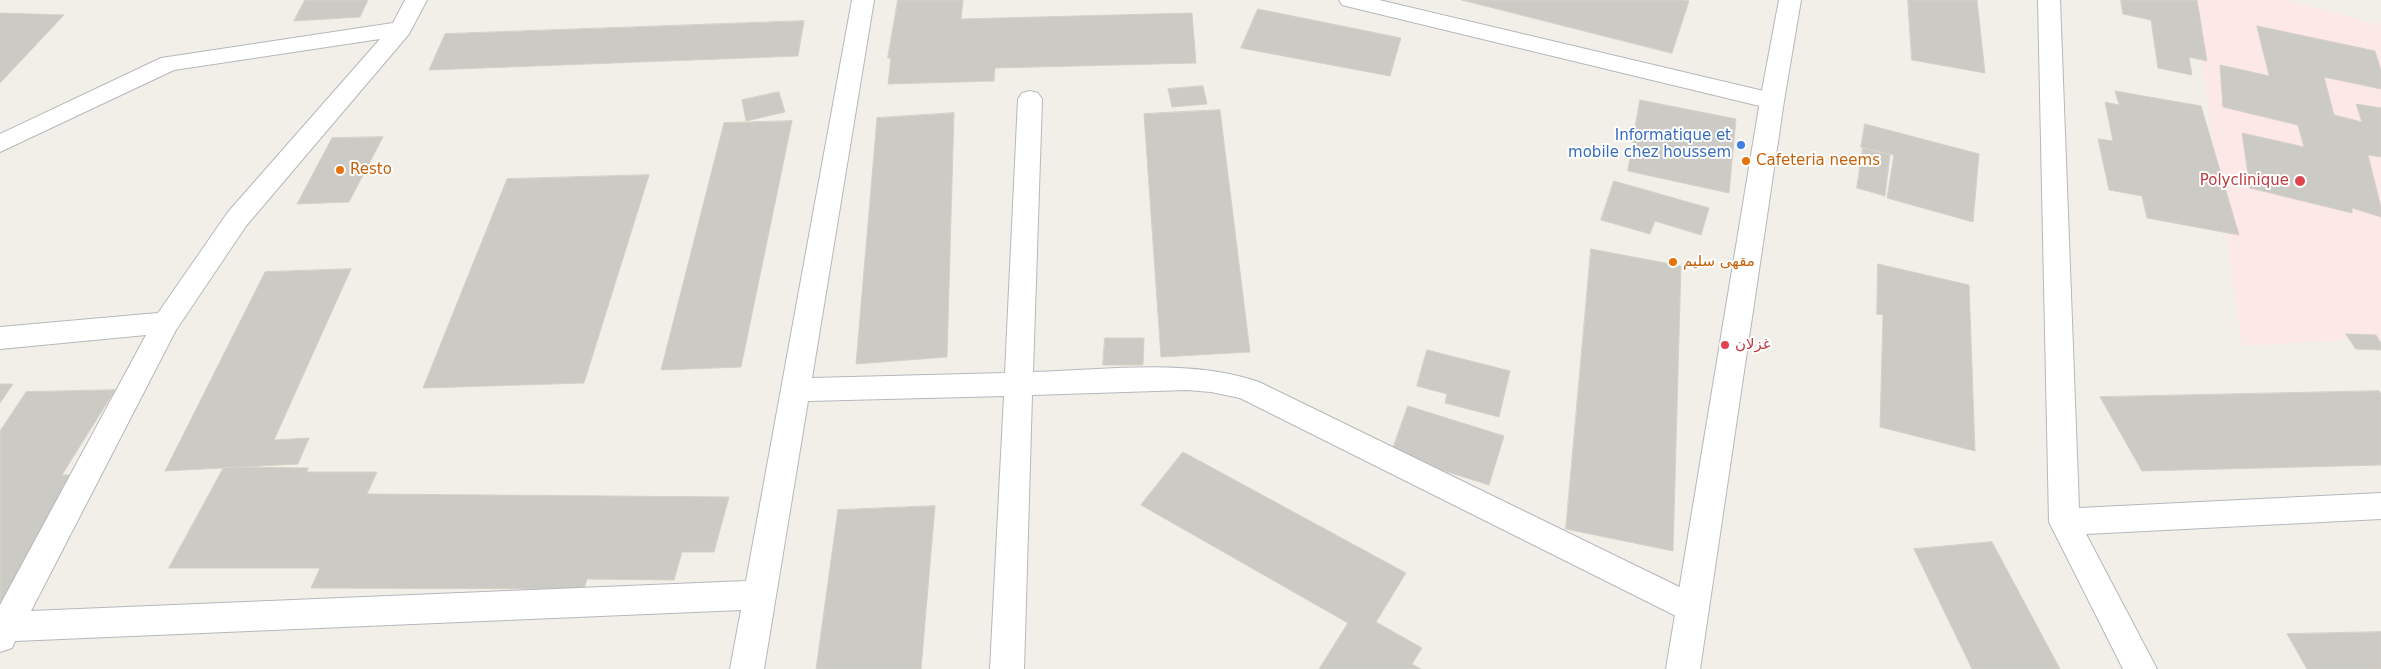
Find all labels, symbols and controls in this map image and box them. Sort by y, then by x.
place label: Informatique et mobile chez houssem [1568,127,1731,162]
marker: Informatique et mobile chez houssem [1735,139,1747,151]
place label: Cafeteria neems [1756,152,1880,170]
marker: Cafeteria neems [1740,155,1752,167]
place label: Resto [350,161,392,179]
marker: Resto [334,164,346,176]
place label: Polyclinique [2200,172,2289,190]
marker: Polyclinique [2293,174,2307,188]
place label: مقهى سليم [1683,253,1755,271]
marker: مقهى سليم [1667,256,1679,268]
place label: غزلان [1735,336,1771,354]
marker: غزلان [1719,339,1731,351]

